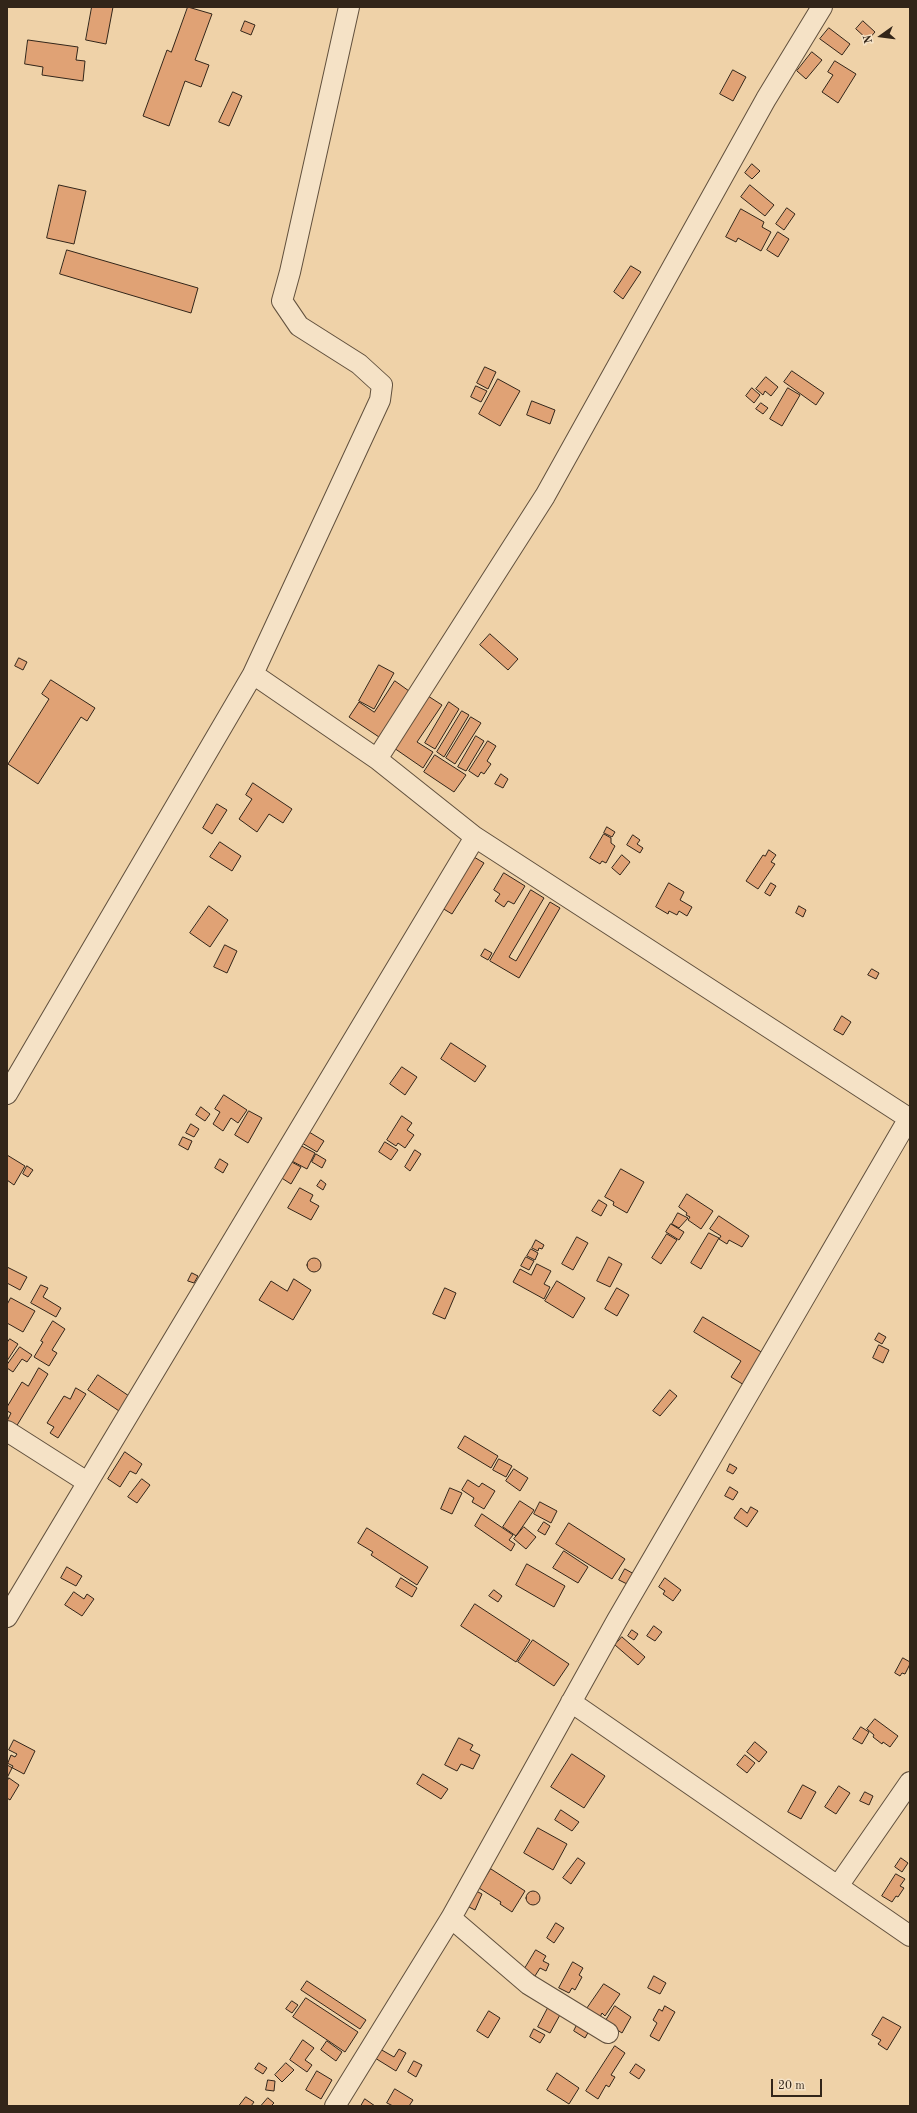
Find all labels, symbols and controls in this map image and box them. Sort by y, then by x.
north arrow [861,16,901,56]
text: N [863,34,875,44]
scale bar [773,2071,824,2097]
text: 20 m [778,2080,805,2092]

